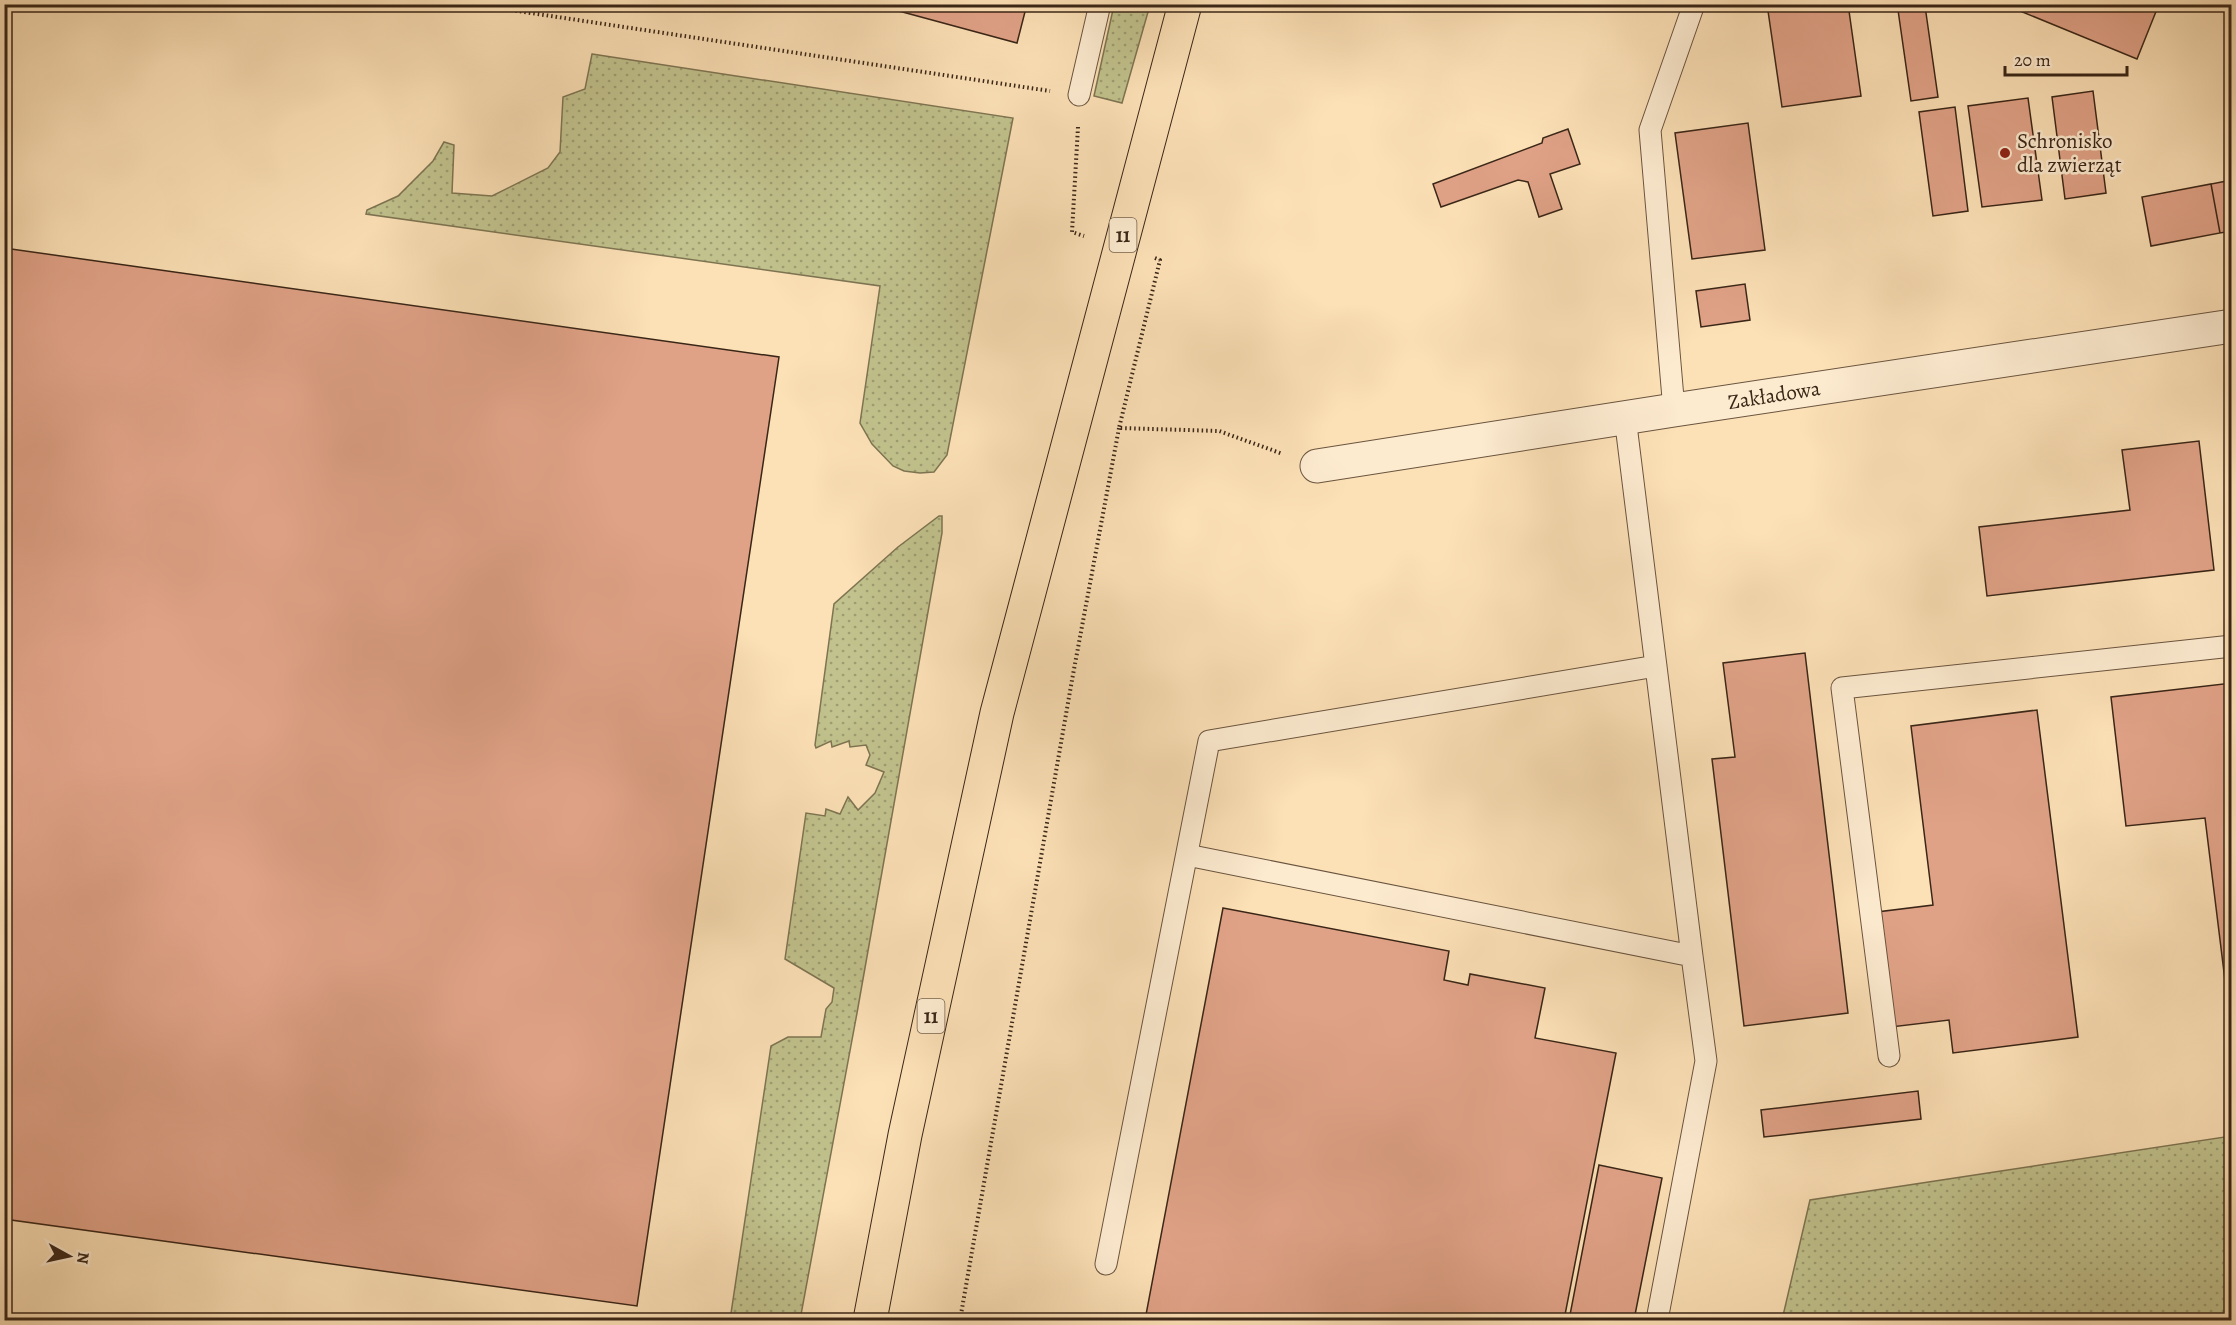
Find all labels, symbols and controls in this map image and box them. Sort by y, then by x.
scale bar [2005,39,2126,77]
text: 20 m [2014,48,2051,72]
place label: Schronisko dla zwierząt [2017,127,2122,179]
marker: Schronisko dla zwierząt [1998,146,2012,160]
road number: 11 [1110,218,1136,252]
street label: Zakładowa [1726,374,1822,416]
road number: 11 [918,999,944,1033]
north arrow [39,1226,99,1286]
text: N [71,1251,95,1266]

